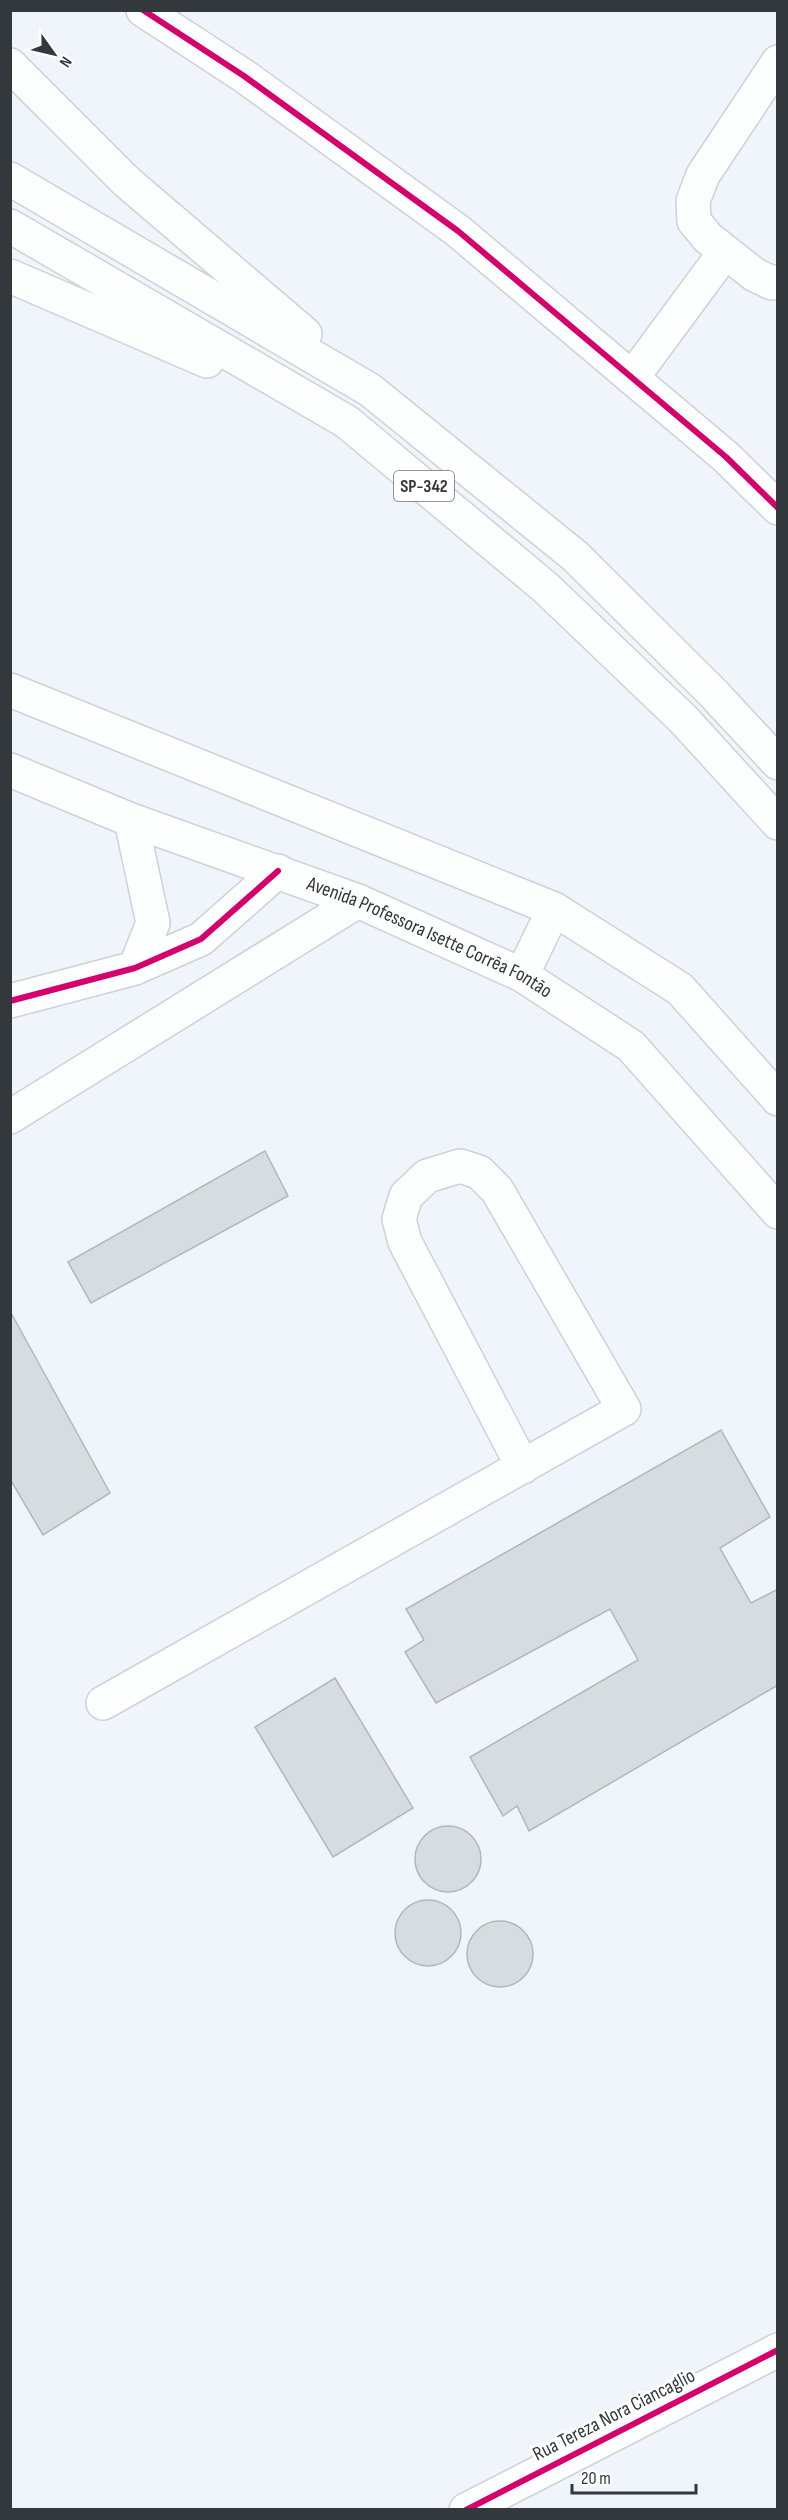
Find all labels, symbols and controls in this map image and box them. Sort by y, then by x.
north arrow [24,24,84,84]
text: N [55,53,75,70]
road number: SP-342 [394,471,454,501]
street label: Avenida Professora Isette Corrêa Fontão [303,871,557,1003]
street label: Rua Tereza Nora Ciancaglio [529,2364,699,2466]
scale bar [572,2457,696,2495]
text: 20 m [581,2468,611,2489]

